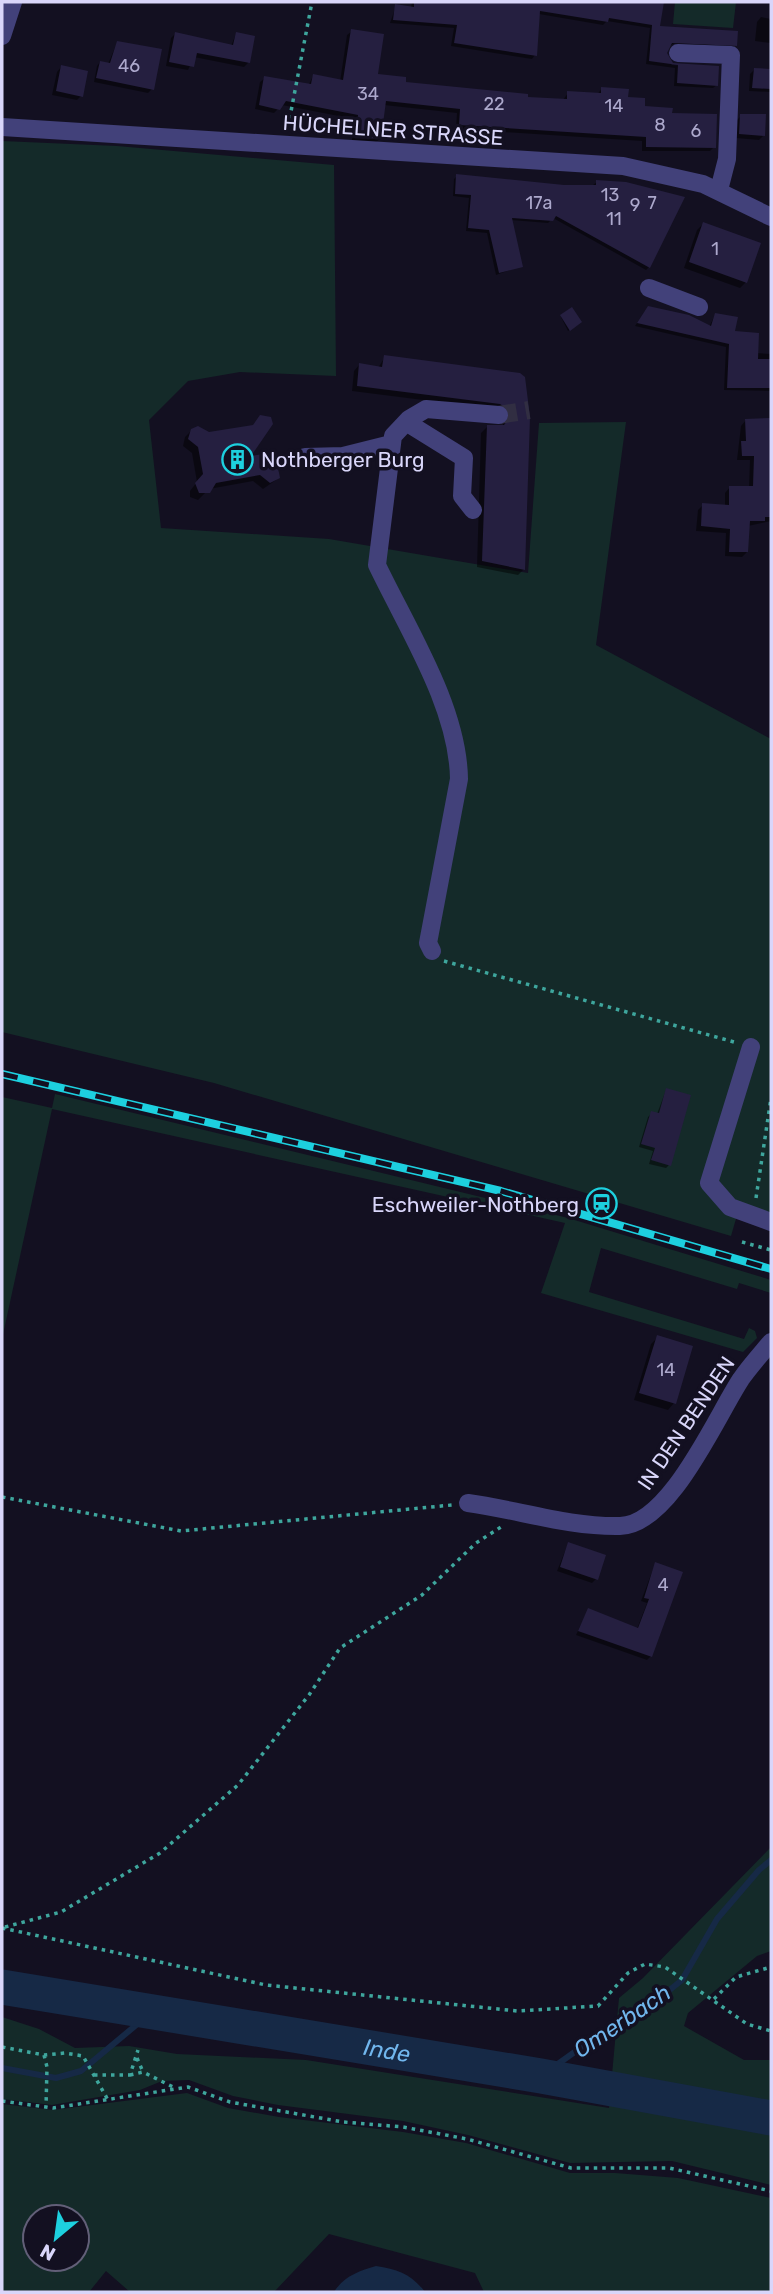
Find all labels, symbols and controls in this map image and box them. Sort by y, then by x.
house number: 46 [118,55,140,77]
house number: 34 [357,83,379,105]
house number: 22 [483,93,505,115]
house number: 14 [605,95,623,117]
street label: HÜCHELNER STRASSE [282,110,504,150]
house number: 8 [654,114,666,136]
house number: 6 [691,120,702,142]
house number: 13 [601,184,619,206]
house number: 17a [526,192,552,214]
house number: 7 [647,192,657,214]
house number: 9 [630,194,640,216]
house number: 11 [606,208,622,230]
house number: 1 [711,238,719,260]
building icon: Nothberger Burg [221,442,255,476]
place label: Nothberger Burg [261,447,424,472]
station icon: Eschweiler-Nothberg [585,1187,619,1221]
place label: Eschweiler-Nothberg [372,1192,579,1217]
street label: IN DEN BENDEN [632,1352,740,1494]
house number: 14 [657,1359,675,1381]
house number: 4 [657,1574,669,1596]
water label: Omerbach [568,1978,676,2064]
water label: Inde [361,2033,412,2068]
north arrow [21,2203,91,2273]
text: N [36,2239,60,2266]

